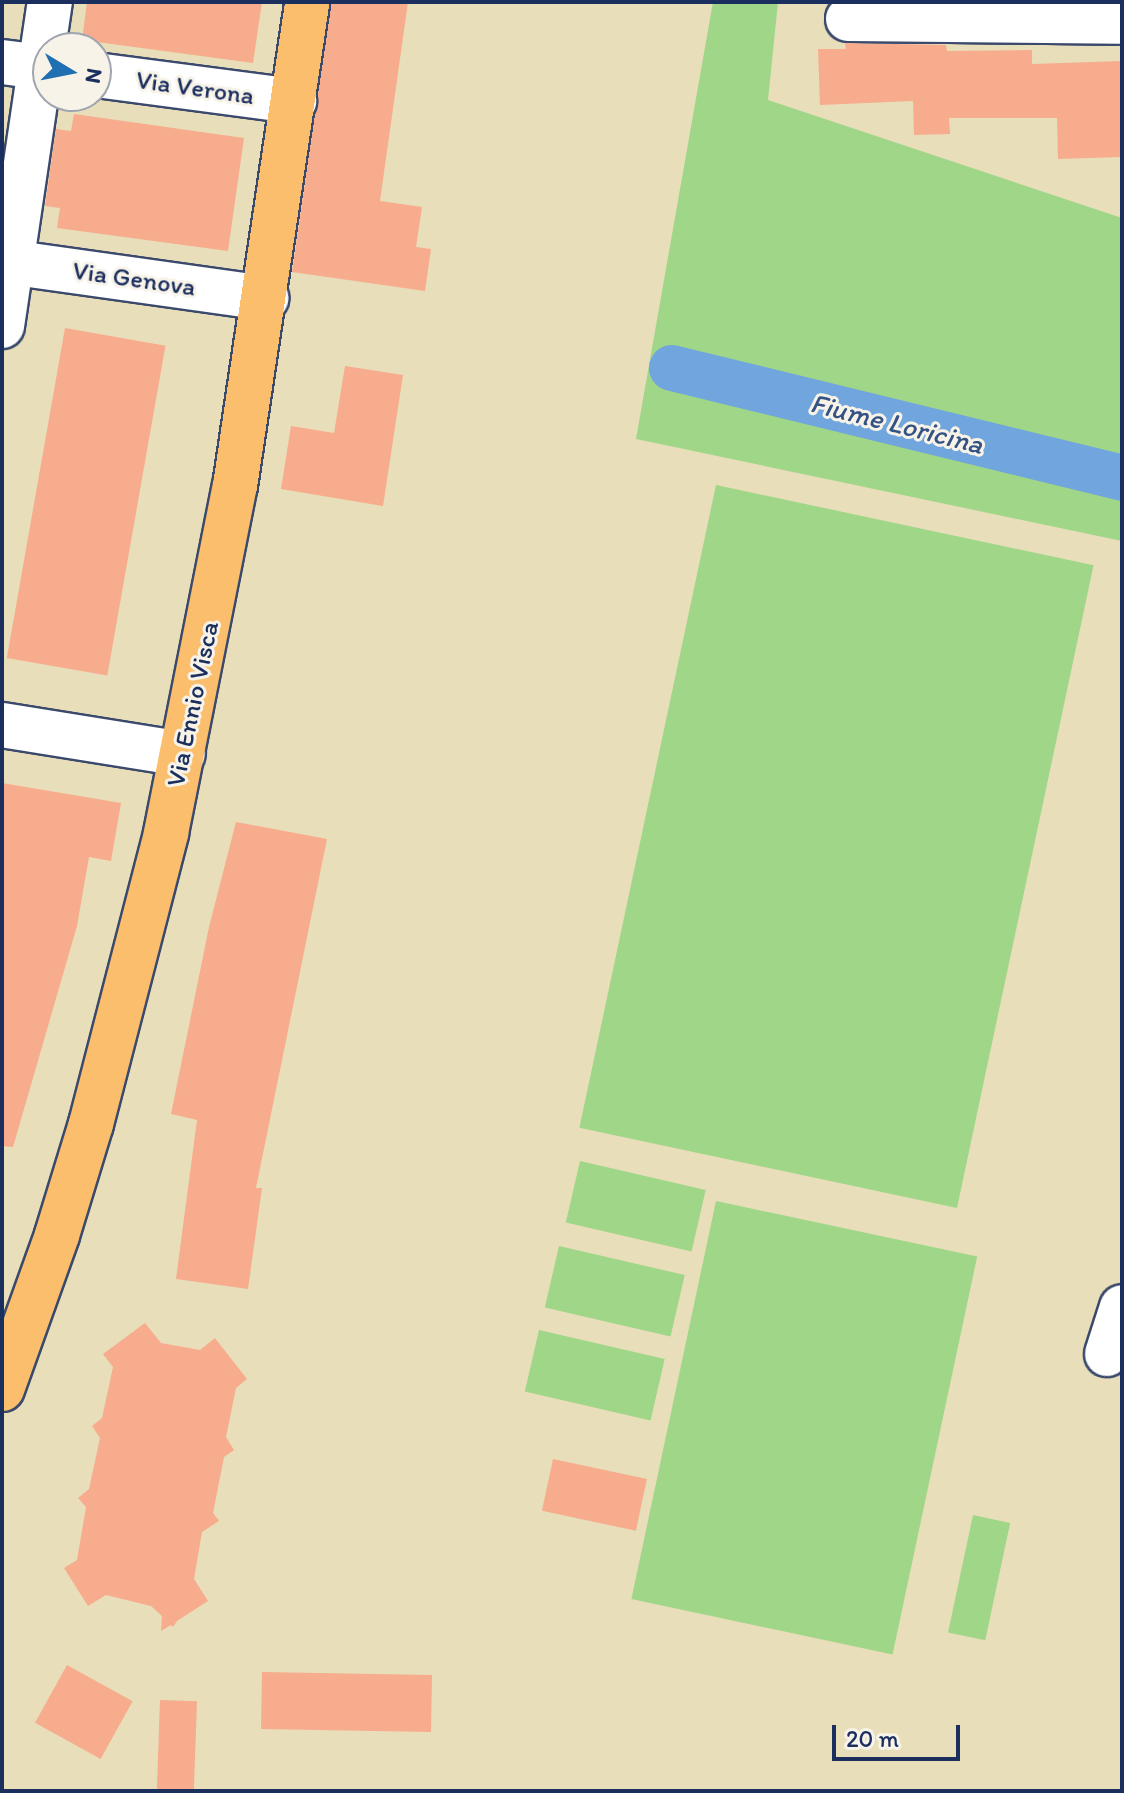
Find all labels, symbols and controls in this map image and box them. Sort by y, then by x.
north arrow [32,32,112,112]
street label: Via Verona [134,64,256,112]
text: N [80,66,109,86]
street label: Via Genova [70,255,198,303]
water label: Fiume Loricina [807,385,987,461]
street label: Via Ennio Visca [160,619,226,789]
scale bar [836,1709,964,1759]
text: 20 m [846,1724,899,1753]

